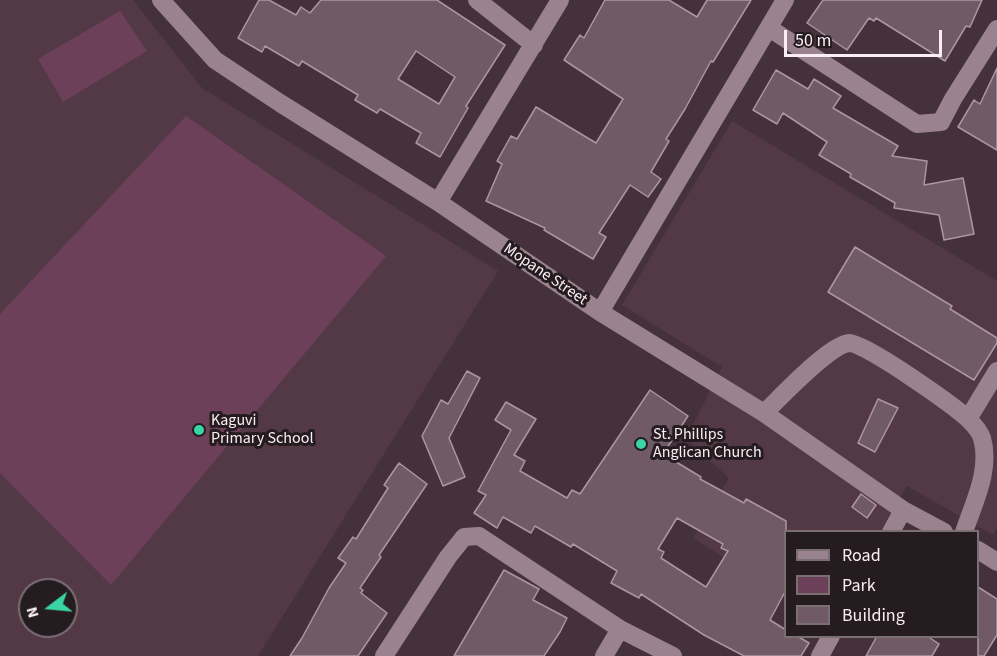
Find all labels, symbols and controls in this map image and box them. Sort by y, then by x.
scale bar [787,18,944,56]
text: 50 m [795,28,831,53]
street label: Mopane Street [499,240,591,310]
place label: Kaguvi Primary School [211,411,313,449]
marker: Kaguvi Primary School [192,423,206,437]
place label: St. Phillips Anglican Church [653,425,762,463]
marker: St. Phillips Anglican Church [634,437,648,451]
legend [784,530,979,638]
text: Road [842,543,881,568]
text: Park [842,573,876,598]
north arrow [18,578,78,638]
text: Building [842,603,905,628]
text: N [21,604,45,621]

